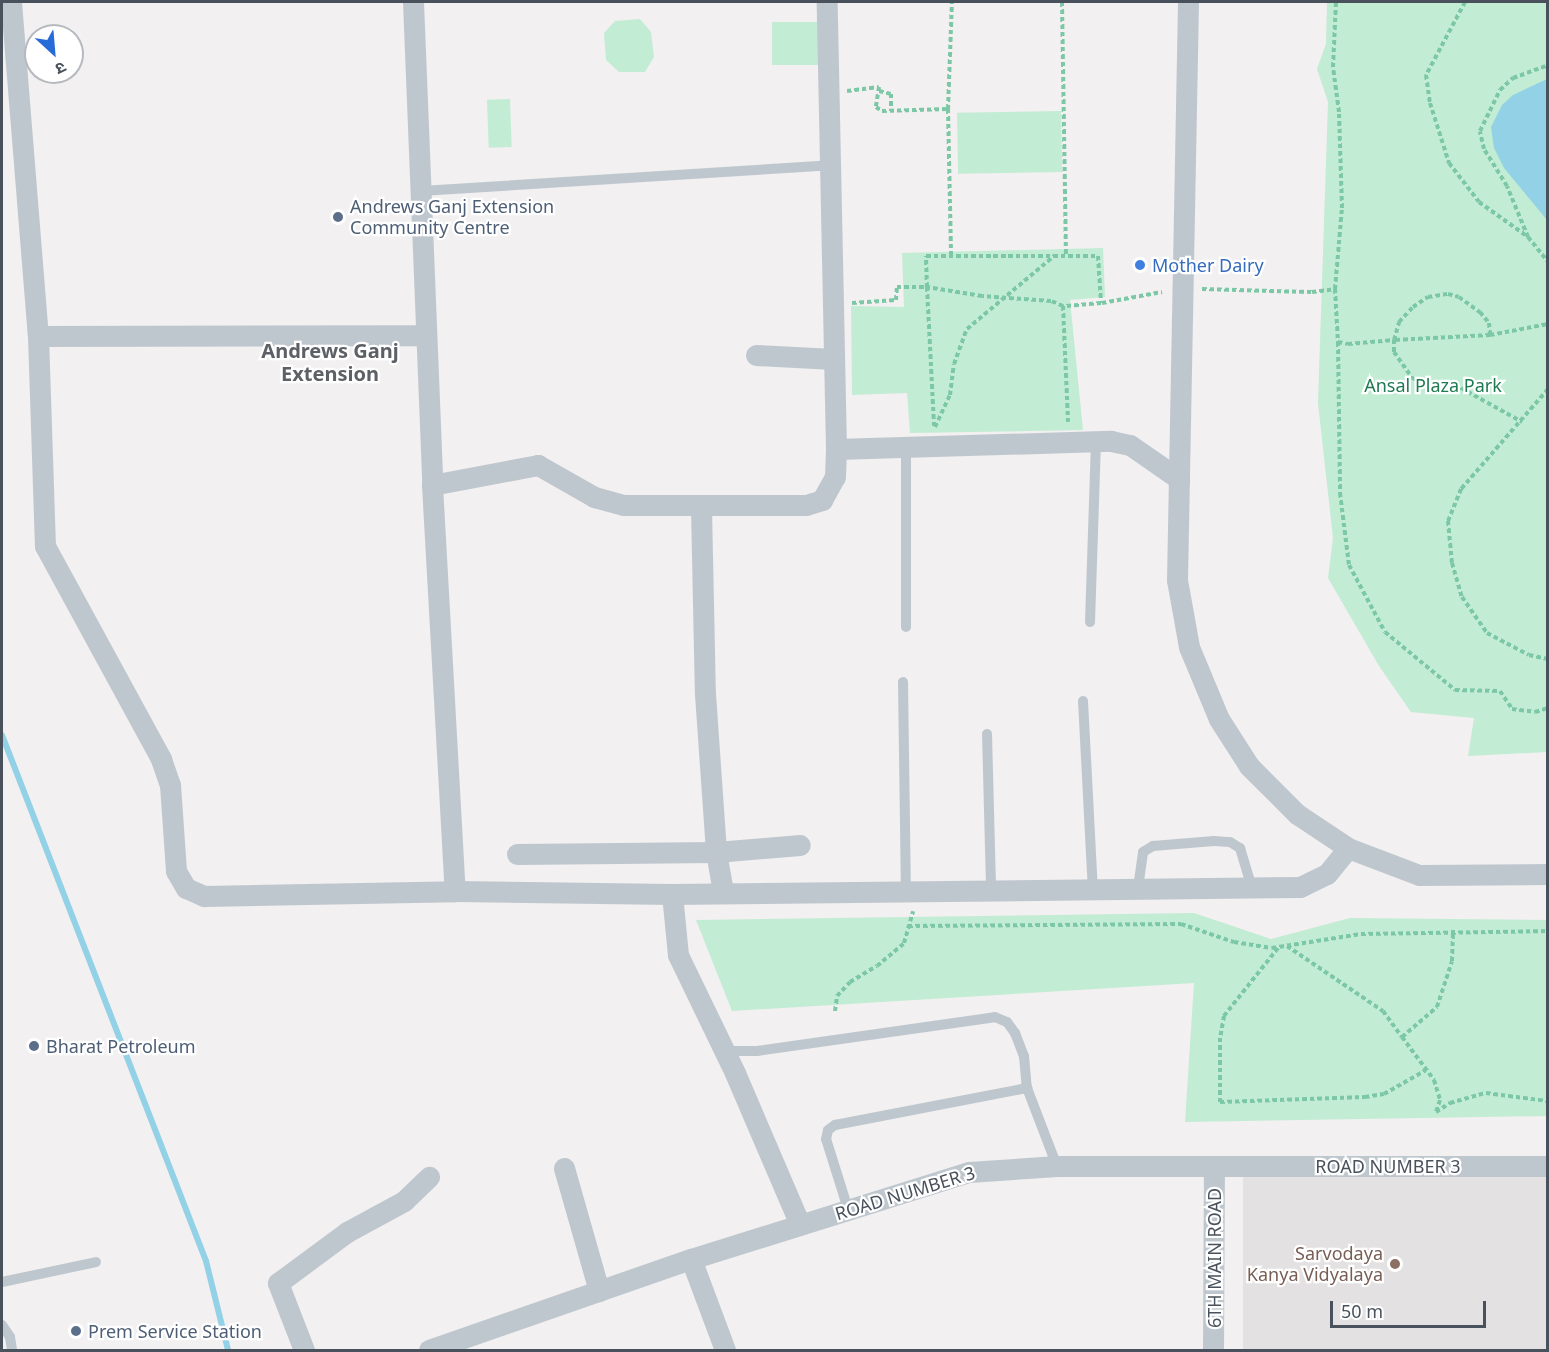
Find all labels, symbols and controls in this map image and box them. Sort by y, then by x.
north arrow [24,24,84,84]
text: उ [52,56,70,80]
place label: Andrews Ganj Extension Community Centre [350,196,554,238]
marker: Andrews Ganj Extension Community Centre [331,210,345,224]
place label: Mother Dairy [1152,254,1264,276]
marker: Mother Dairy [1133,258,1147,272]
district label: Andrews Ganj Extension [261,339,399,386]
park label: Ansal Plaza Park [1364,374,1502,396]
place label: Bharat Petroleum [46,1035,196,1057]
marker: Bharat Petroleum [27,1039,41,1053]
street label: ROAD NUMBER 3 [1315,1155,1461,1177]
street label: ROAD NUMBER 3 [832,1161,978,1225]
street label: 6TH MAIN ROAD [1203,1188,1225,1328]
place label: Sarvodaya Kanya Vidyalaya [1247,1243,1383,1286]
marker: Sarvodaya Kanya Vidyalaya [1388,1257,1402,1271]
scale bar [1333,1289,1489,1327]
text: 50 m [1341,1299,1383,1323]
place label: Prem Service Station [88,1320,262,1342]
marker: Prem Service Station [69,1324,83,1338]

